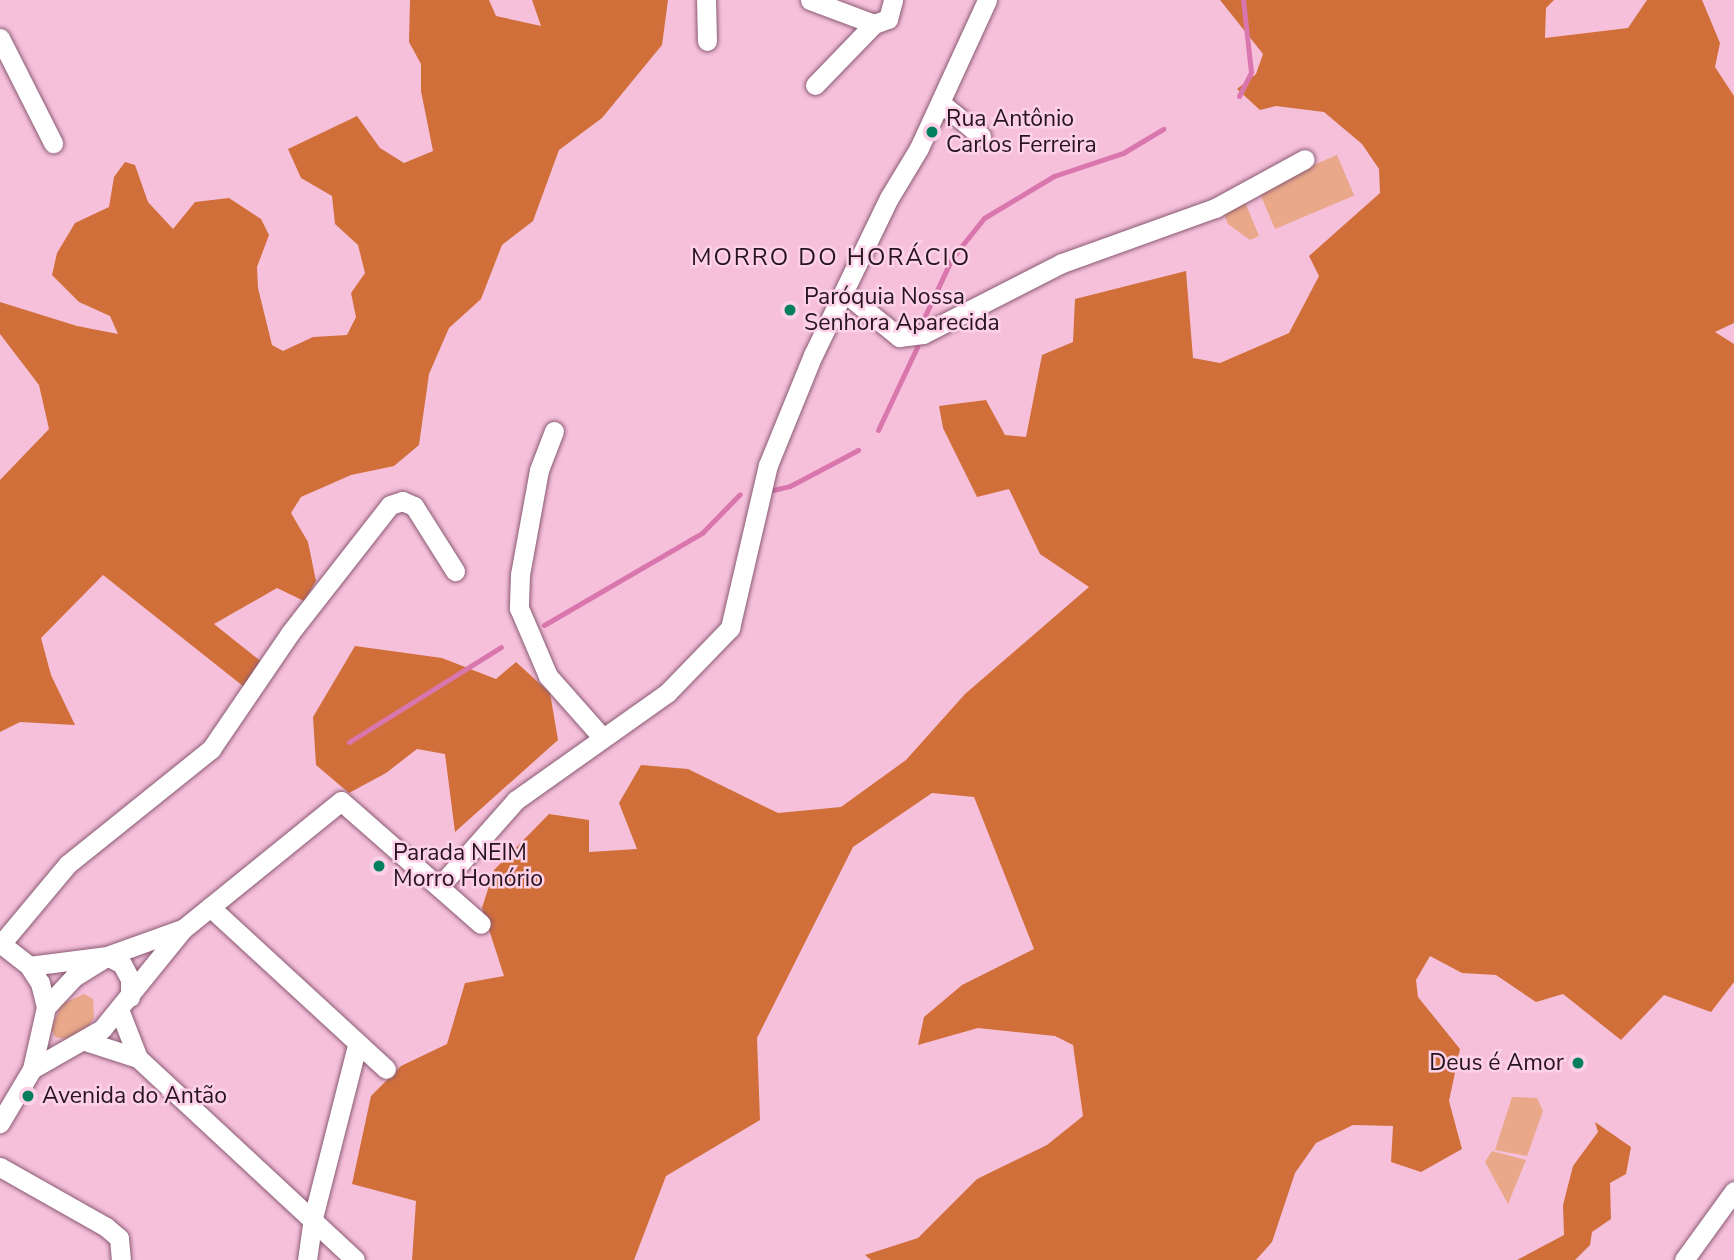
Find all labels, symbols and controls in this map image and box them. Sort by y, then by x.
place label: Rua Antônio Carlos Ferreira [946,105,1097,159]
marker: Rua Antônio Carlos Ferreira [924,124,940,140]
district label: MORRO DO HORÁCIO [693,244,969,272]
place label: Paróquia Nossa Senhora Aparecida [804,283,1000,337]
marker: Paróquia Nossa Senhora Aparecida [782,302,798,318]
place label: Parada NEIM Morro Honório [393,839,543,893]
marker: Parada NEIM Morro Honório [371,858,387,874]
place label: Deus é Amor [1429,1049,1564,1077]
marker: Deus é Amor [1570,1055,1586,1071]
place label: Avenida do Antão [42,1082,227,1110]
marker: Avenida do Antão [20,1088,36,1104]

